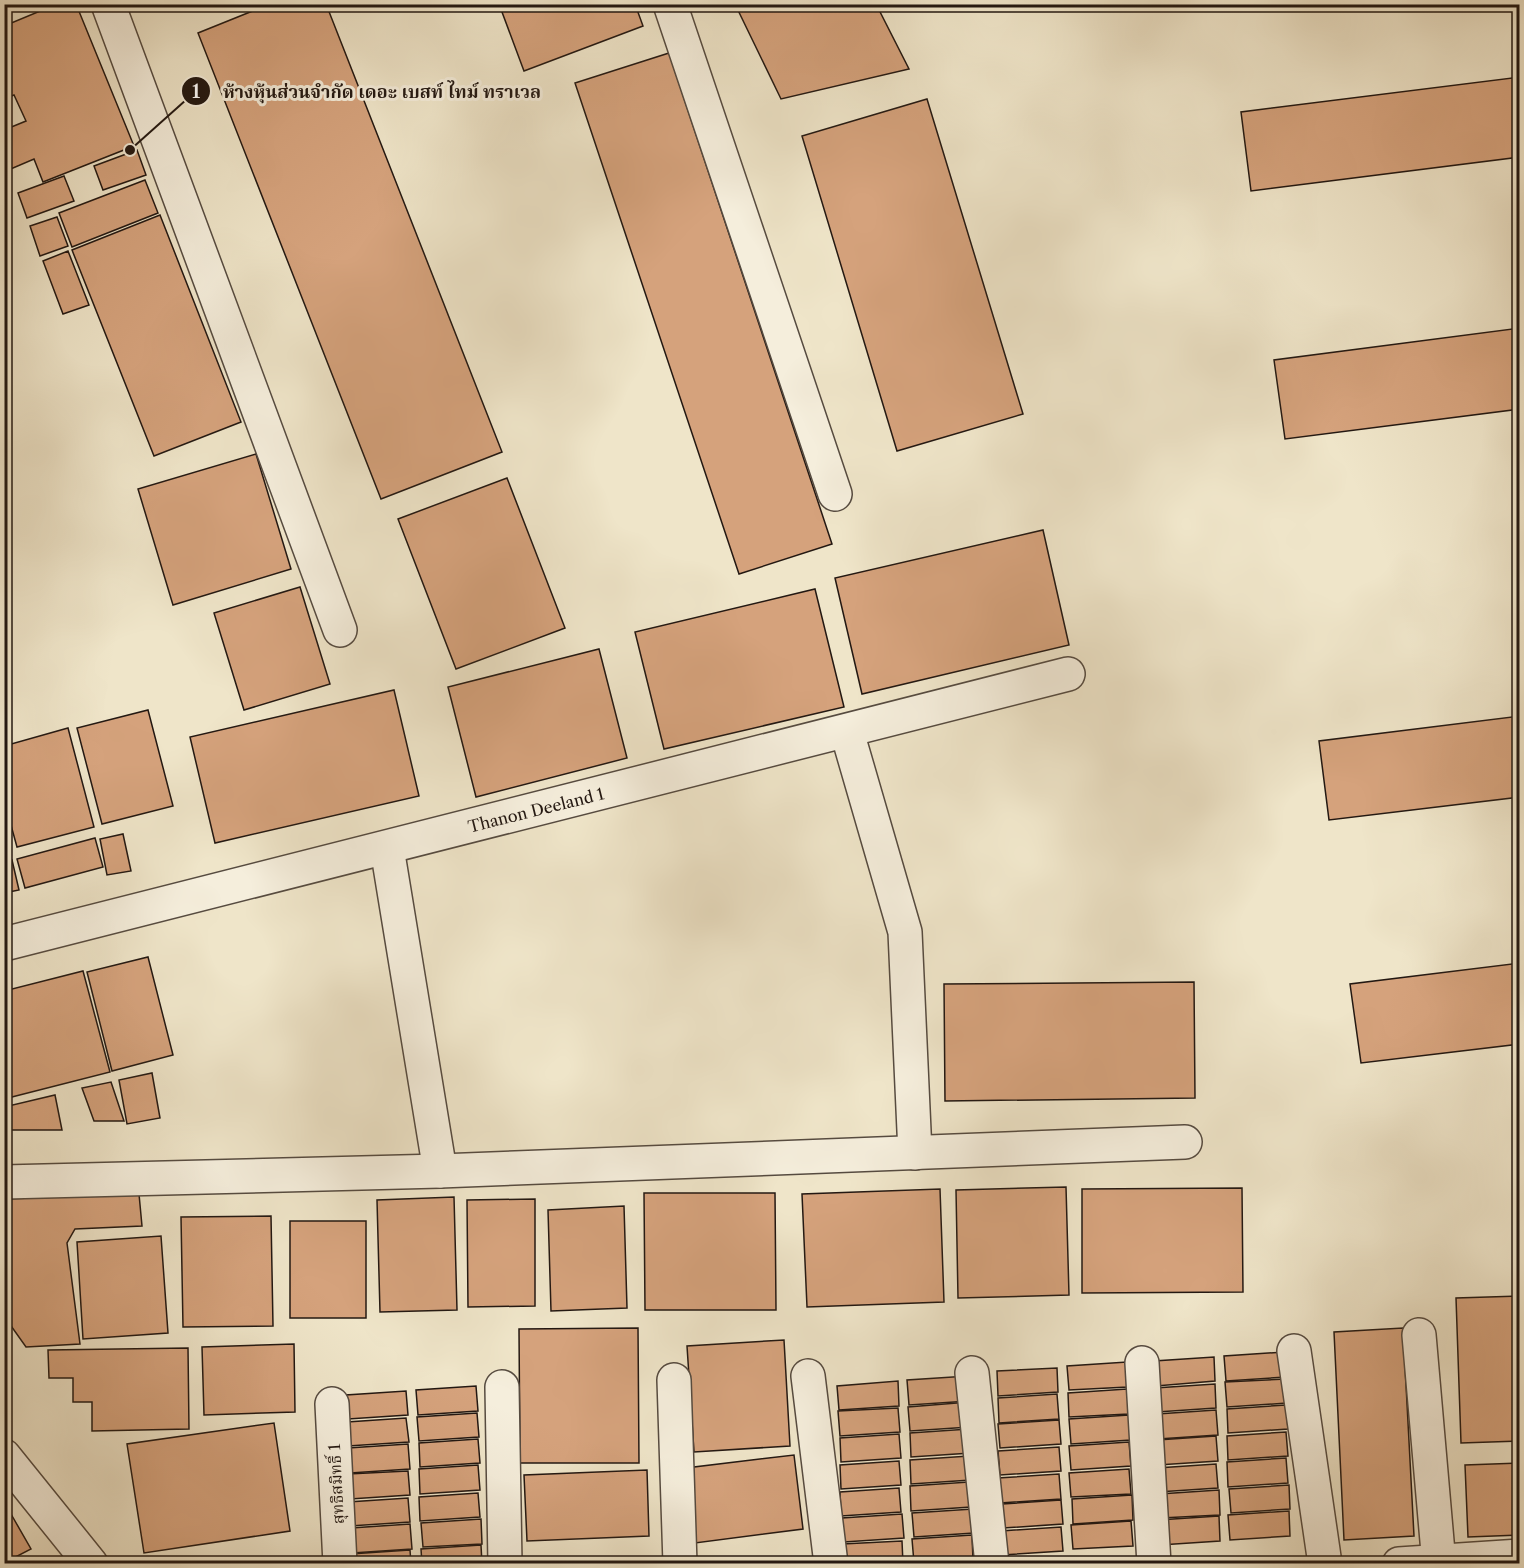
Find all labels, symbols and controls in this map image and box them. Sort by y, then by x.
callout: ห้างหุ้นส่วนจำกัด เดอะ เบสท์ ไทม์ ทราเวล [181,73,553,109]
text: ห้างหุ้นส่วนจำกัด เดอะ เบสท์ ไทม์ ทราเวล [223,80,541,104]
text: 1 [192,81,200,103]
street label: Thanon Deeland 1 [466,783,606,837]
street label: สุทธิสมิทธิ์ 1 [323,1443,350,1525]

